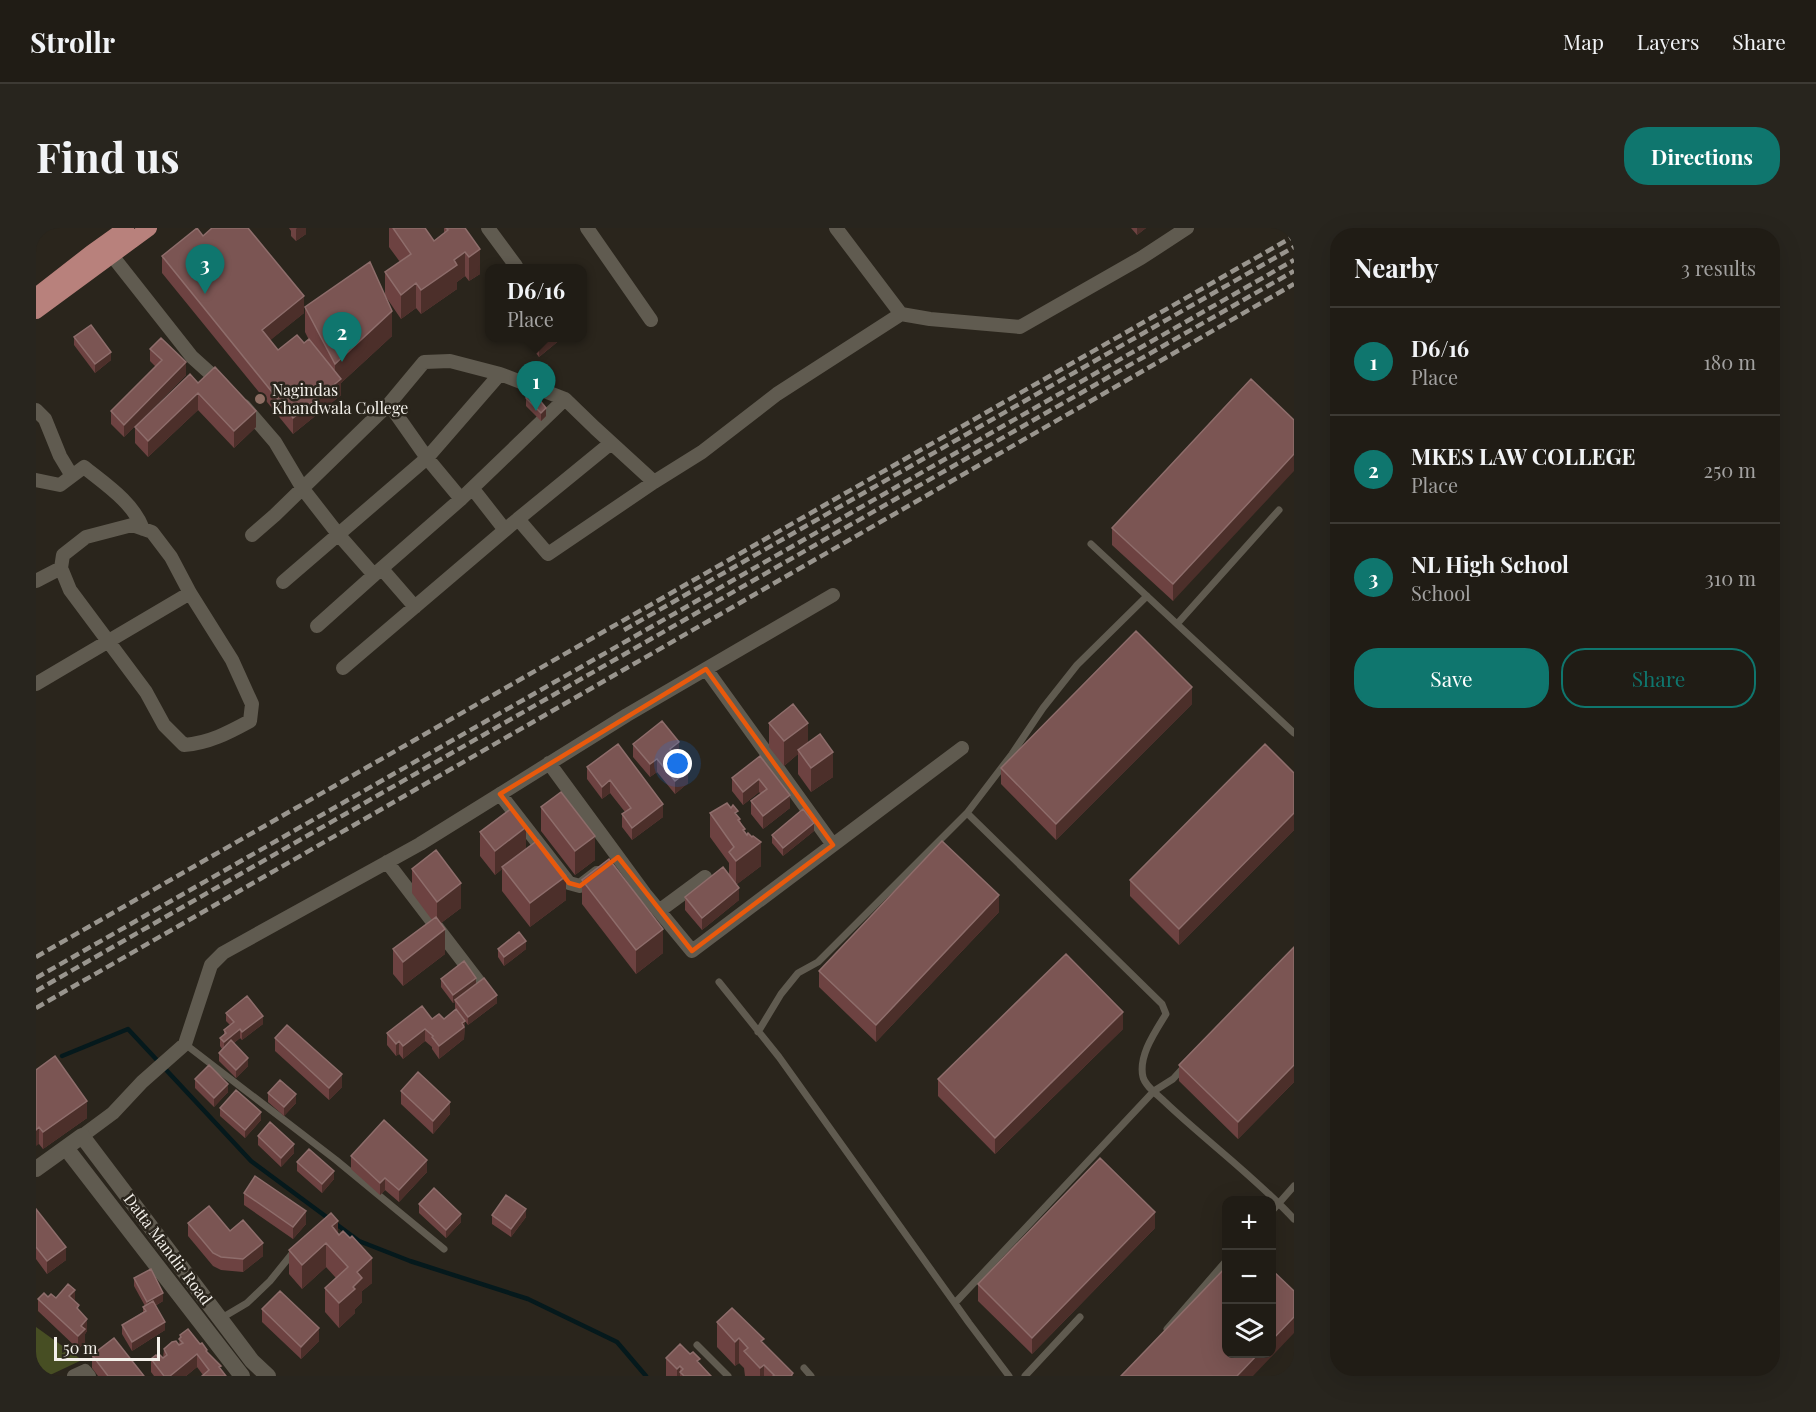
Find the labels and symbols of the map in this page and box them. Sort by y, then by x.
pin: 3 [186,244,224,294]
pin: 2 [322,312,362,362]
pin: 1 [516,362,556,411]
place label: Nagindas Khandwala College [272,379,408,418]
marker: Nagindas Khandwala College [253,392,267,406]
your location [663,749,692,778]
street label: Datta Mandir Road [120,1189,217,1309]
scale bar [54,1334,160,1362]

